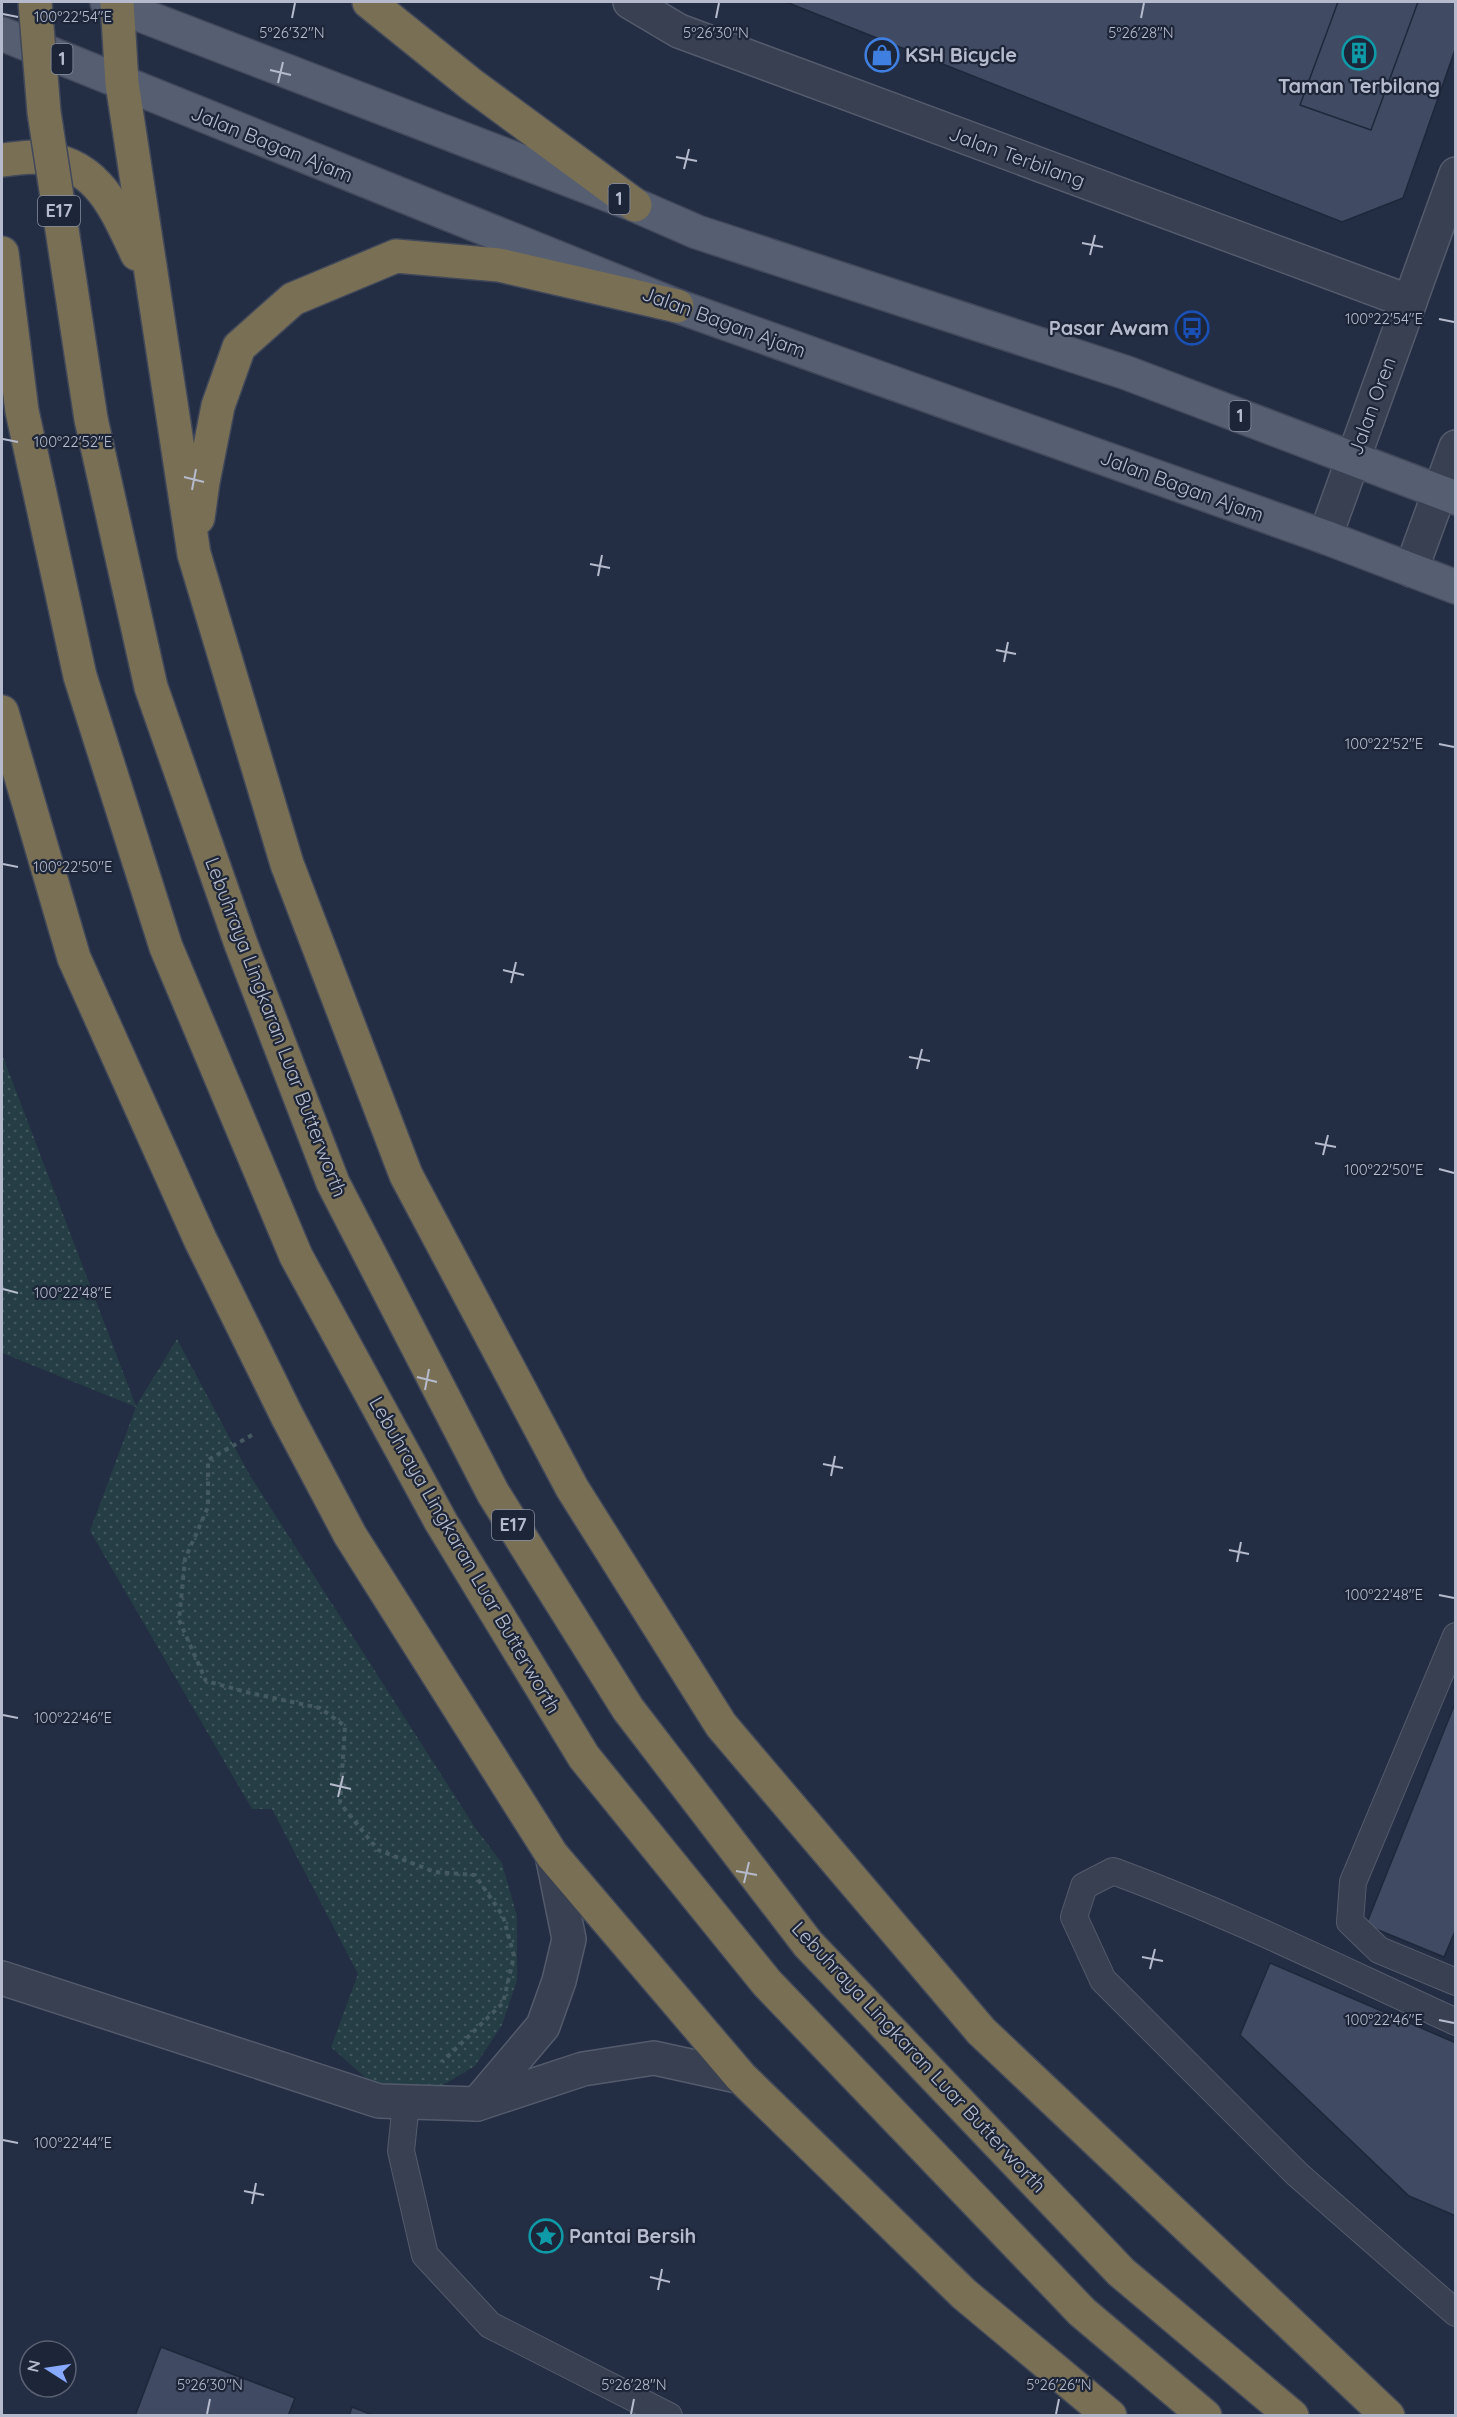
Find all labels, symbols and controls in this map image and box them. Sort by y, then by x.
text: 100°22'54"E [34,7,112,26]
text: 5°26'32"N [259,23,325,42]
text: 5°26'30"N [683,23,749,42]
text: 5°26'28"N [1108,23,1174,42]
building icon: Taman Terbilang [1341,35,1377,71]
shop icon: KSH Bicycle [864,37,900,73]
place label: KSH Bicycle [905,42,1017,67]
road number: 1 [52,44,72,74]
place label: Taman Terbilang [1278,73,1440,98]
street label: Jalan Bagan Ajam [187,100,357,187]
street label: Jalan Terbilang [946,120,1089,193]
road number: 1 [608,184,630,214]
road number: E17 [38,196,80,226]
street label: Jalan Bagan Ajam [639,280,810,363]
text: 100°22'54"E [1345,309,1423,328]
bus stop icon: Pasar Awam [1174,310,1210,346]
place label: Pasar Awam [1049,315,1169,340]
street label: Jalan Oren [1342,353,1401,458]
road number: 1 [1230,401,1250,431]
text: 100°22'52"E [34,432,112,451]
street label: Jalan Bagan Ajam [1097,444,1268,527]
text: 100°22'52"E [1345,734,1423,753]
street label: Lebuhraya Lingkaran Luar Butterworth [200,853,353,1200]
text: 100°22'50"E [33,857,113,876]
text: 100°22'50"E [1344,1160,1424,1179]
text: 100°22'48"E [34,1283,112,1302]
street label: Lebuhraya Lingkaran Luar Butterworth [364,1392,567,1718]
road number: E17 [492,1510,534,1540]
text: 100°22'48"E [1345,1585,1423,1604]
text: 100°22'46"E [34,1708,112,1727]
street label: Lebuhraya Lingkaran Luar Butterworth [787,1916,1052,2197]
text: 100°22'46"E [1345,2010,1423,2029]
text: 100°22'44"E [34,2133,112,2152]
place icon: Pantai Bersih [528,2218,564,2254]
place label: Pantai Bersih [569,2223,696,2248]
north arrow [18,2339,78,2399]
text: N [22,2358,44,2374]
text: 5°26'30"N [177,2375,243,2394]
text: 5°26'28"N [601,2375,667,2394]
text: 5°26'26"N [1026,2375,1092,2394]

